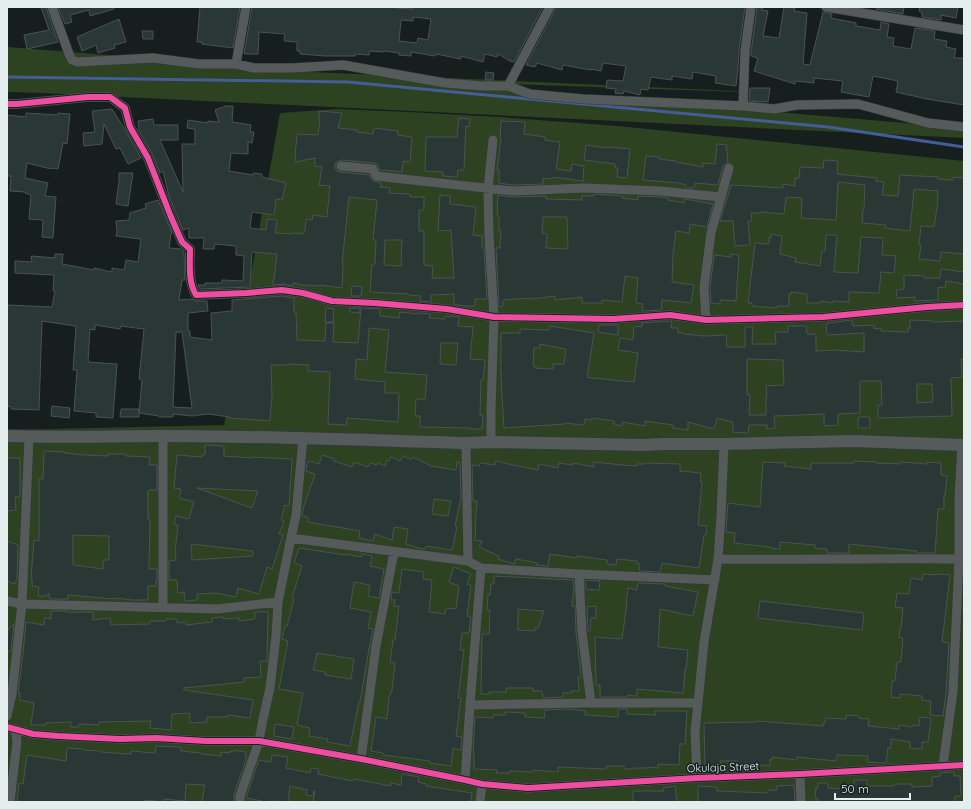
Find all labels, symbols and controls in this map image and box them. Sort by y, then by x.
street label: Okulaja Street [687,759,760,775]
scale bar [835,775,910,801]
text: 50 m [841,781,869,796]

